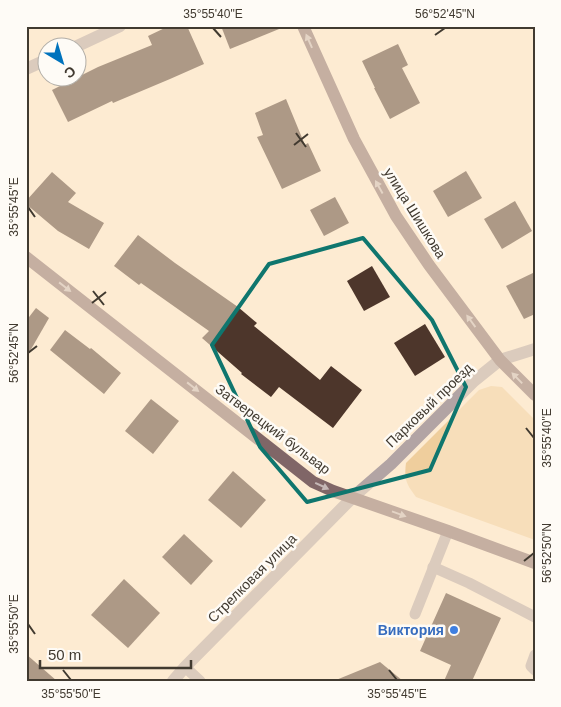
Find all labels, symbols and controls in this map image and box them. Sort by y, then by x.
text: 35°55'40"E [183,7,243,21]
text: 56°52'45"N [415,7,475,21]
one-way arrow [305,34,313,48]
north arrow [38,38,88,88]
text: С [61,63,79,82]
street label: улица Шишкова [381,165,449,261]
text: 35°55'45"E [7,177,21,237]
one-way arrow [375,180,384,194]
one-way arrow [58,282,71,293]
one-way arrow [466,314,476,328]
text: 56°52'45"N [7,323,21,383]
street label: Парковый проезд [383,360,475,450]
one-way arrow [511,372,523,384]
street label: Затверецкий бульвар [213,381,334,477]
one-way arrow [186,382,199,393]
text: 35°55'40"E [540,408,554,468]
one-way arrow [315,482,329,490]
one-way arrow [392,510,407,518]
text: 56°52'50"N [540,523,554,583]
street label: Стрелковая улица [204,530,300,626]
text: 35°55'50"E [7,594,21,654]
place label: Виктория [378,622,444,638]
marker: Виктория [448,624,460,636]
scale bar [40,637,191,669]
text: 50 m [48,646,81,663]
text: 35°55'50"E [41,687,101,701]
text: 35°55'45"E [367,687,427,701]

